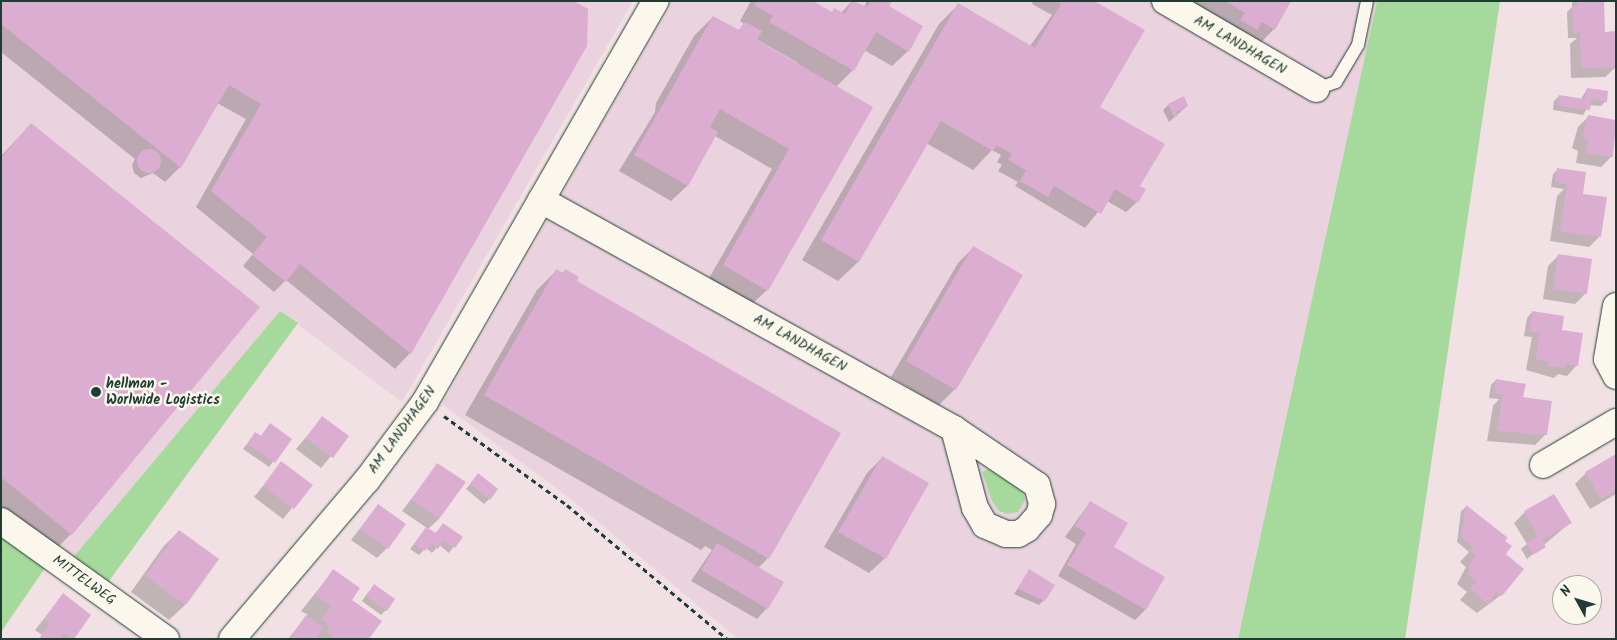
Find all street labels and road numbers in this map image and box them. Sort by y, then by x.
street label: AM LANDHAGEN [1191,12,1289,78]
street label: AM LANDHAGEN [750,310,850,376]
street label: AM LANDHAGEN [365,383,439,477]
street label: MITTELWEG [49,551,119,609]

